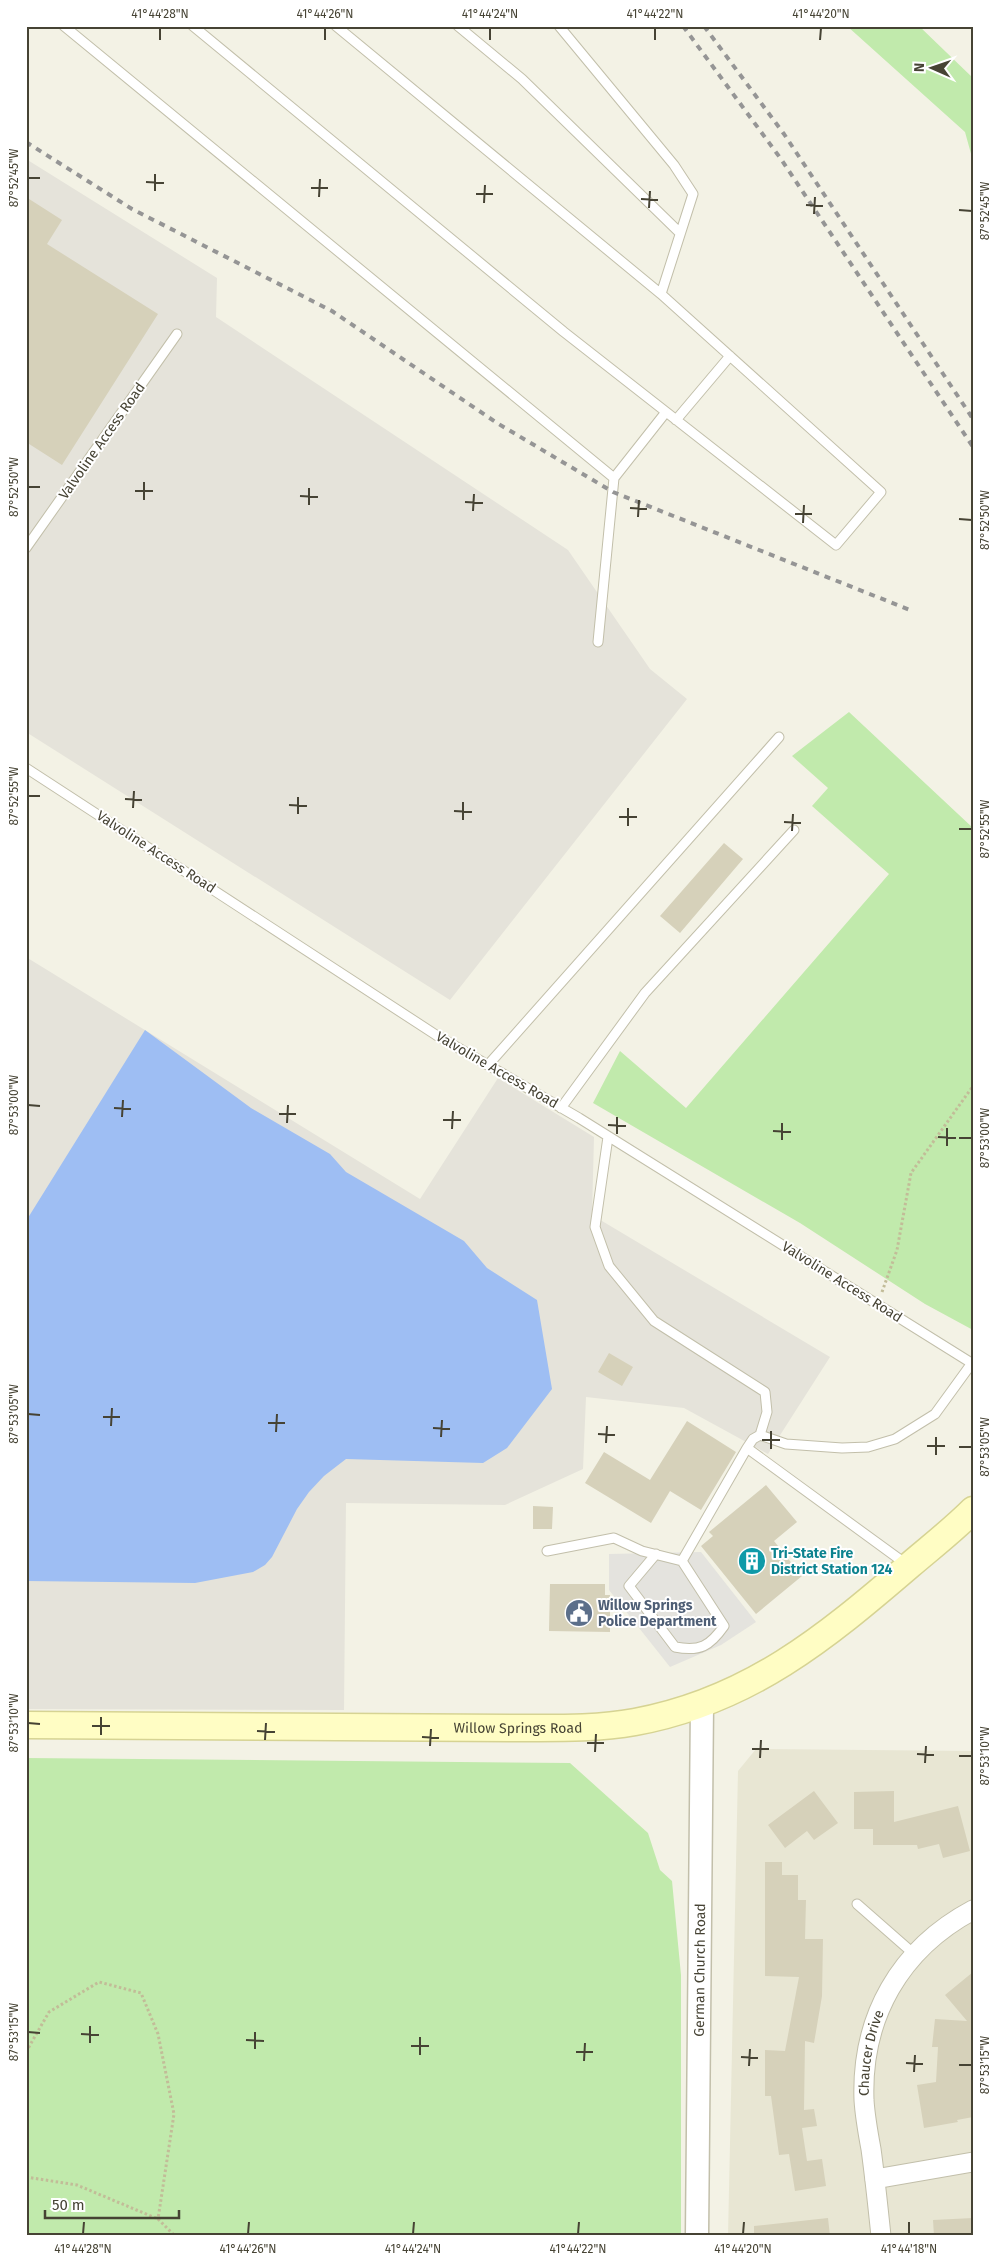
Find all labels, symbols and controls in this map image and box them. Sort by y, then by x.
text: 41°44'28"N [131,7,189,21]
text: 41°44'26"N [296,7,354,21]
text: 41°44'24"N [462,7,518,21]
text: 41°44'22"N [627,7,683,21]
text: 41°44'20"N [792,7,850,21]
north arrow [906,42,956,92]
text: N [911,63,928,73]
text: 87°52'45"W [7,149,21,207]
text: 87°52'45"W [978,182,992,240]
street label: Valvoline Access Road [55,379,149,503]
text: 87°52'50"W [7,457,21,517]
text: 87°52'50"W [978,490,992,550]
text: 87°52'55"W [7,766,21,825]
text: 87°52'55"W [978,799,992,858]
street label: Valvoline Access Road [93,807,219,897]
street label: Valvoline Access Road [433,1028,561,1112]
text: 87°53'00"W [7,1075,21,1135]
text: 87°53'00"W [978,1108,992,1168]
street label: Valvoline Access Road [779,1238,905,1326]
text: 87°53'05"W [7,1384,21,1444]
text: 87°53'05"W [978,1417,992,1477]
place label: Tri-State Fire District Station 124 [771,1545,892,1578]
building icon: Tri-State Fire District Station 124 [737,1546,767,1576]
place label: Willow Springs Police Department [598,1597,717,1630]
public building icon: Willow Springs Police Department [564,1598,594,1628]
text: 87°53'10"W [7,1693,21,1753]
street label: Willow Springs Road [453,1719,583,1737]
text: 87°53'10"W [978,1726,992,1786]
street label: German Church Road [690,1903,709,2037]
text: 87°53'15"W [7,2003,21,2061]
street label: Chaucer Drive [855,2007,887,2096]
text: 87°53'15"W [978,2036,992,2094]
scale bar [45,2187,179,2219]
text: 50 m [52,2196,85,2214]
text: 41°44'28"N [54,2242,112,2256]
text: 41°44'26"N [219,2242,277,2256]
text: 41°44'24"N [385,2242,441,2256]
text: 41°44'22"N [550,2242,606,2256]
text: 41°44'20"N [714,2242,772,2256]
text: 41°44'18"N [881,2242,937,2256]

